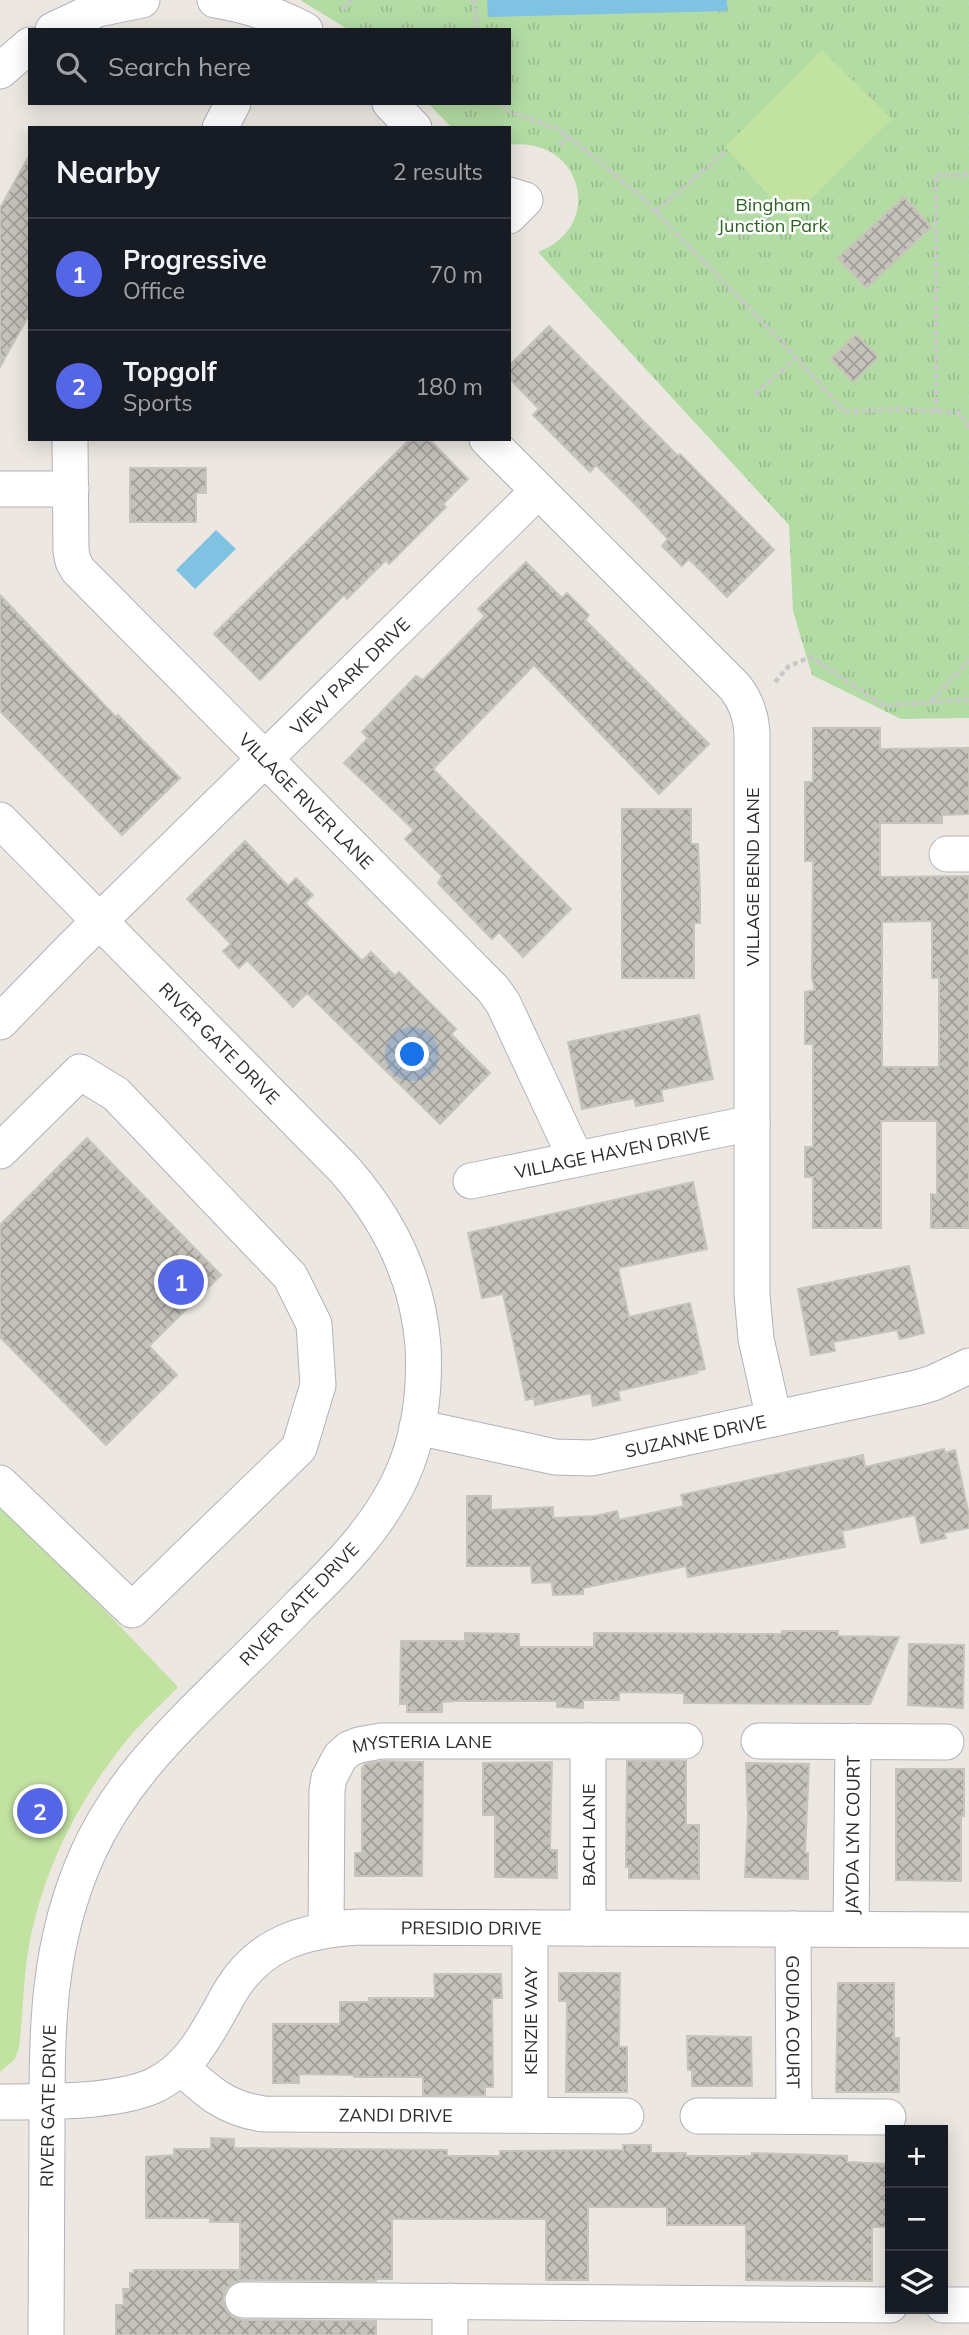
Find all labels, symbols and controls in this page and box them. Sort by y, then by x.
search box [28,28,511,105]
icon: search [52,48,90,86]
text: Search here [108,50,251,83]
text: Nearby [56,153,160,191]
text: 2 results [393,157,483,186]
park label: Bingham Junction Park [718,193,829,237]
text: Progressive [123,243,267,276]
text: 1 [72,260,86,289]
text: 70 m [429,260,483,289]
text: Office [123,276,185,305]
text: Topgolf [123,355,217,388]
text: 2 [72,372,86,401]
text: 180 m [415,372,483,401]
text: Sports [123,388,193,417]
street label: VIEW PARK DRIVE [285,612,414,739]
street label: VILLAGE RIVER LANE [234,728,379,873]
street label: VILLAGE BEND LANE [741,787,764,967]
street label: RIVER GATE DRIVE [155,977,285,1109]
your location [395,1037,429,1071]
street label: VILLAGE HAVEN DRIVE [512,1121,712,1183]
pin: 1 [158,1256,204,1308]
street label: SUZANNE DRIVE [623,1409,768,1462]
street label: RIVER GATE DRIVE [234,1538,364,1670]
street label: MYSTERIA LANE [350,1730,492,1758]
street label: JAYDA LYN COURT [840,1755,864,1915]
street label: BACH LANE [577,1784,600,1886]
pin: 2 [17,1785,63,1837]
street label: PRESIDIO DRIVE [401,1916,542,1939]
street label: GOUDA COURT [782,1955,805,2089]
street label: KENZIE WAY [519,1966,542,2075]
street label: RIVER GATE DRIVE [35,2025,61,2187]
street label: ZANDI DRIVE [339,2103,453,2127]
map controls [885,2125,948,2314]
button: + [885,2125,948,2188]
button: − [885,2188,948,2251]
button: layers [885,2251,948,2314]

